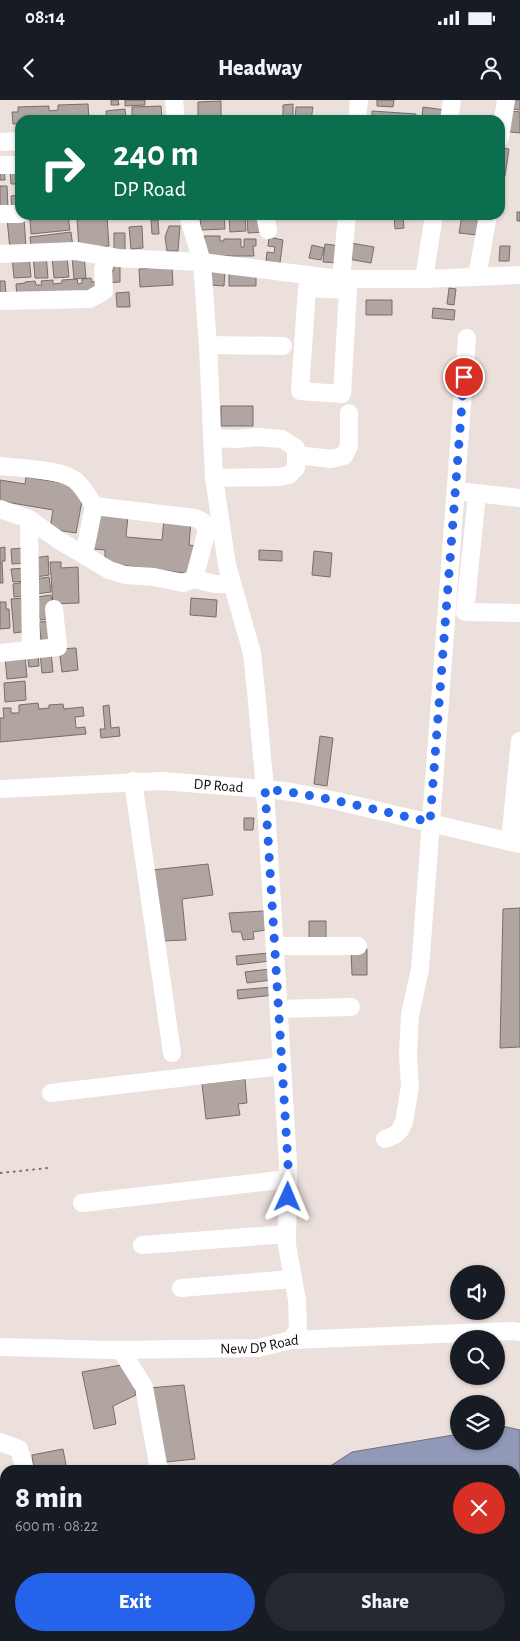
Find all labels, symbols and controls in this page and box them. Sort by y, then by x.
text: 08:14 [25,8,65,27]
icon: back [15,54,43,82]
icon: person [477,54,505,82]
text: Headway [218,57,302,79]
icon: right [30,135,95,200]
text: 240 m [113,137,199,172]
text: DP Road [113,178,186,200]
pin [443,356,485,398]
icon: arrive [450,363,478,391]
street label: DP Road [193,776,244,795]
position arrow [261,1170,313,1222]
map controls [450,1265,505,1450]
button: sound [450,1265,505,1320]
button: search [450,1330,505,1385]
street label: New DP Road [220,1332,299,1356]
button: layers [450,1395,505,1450]
button: close [453,1482,505,1534]
text: 8 min [15,1483,83,1513]
text: 600 m · 08:22 [15,1518,98,1534]
button: Exit [15,1573,255,1631]
button: Share [265,1573,505,1631]

